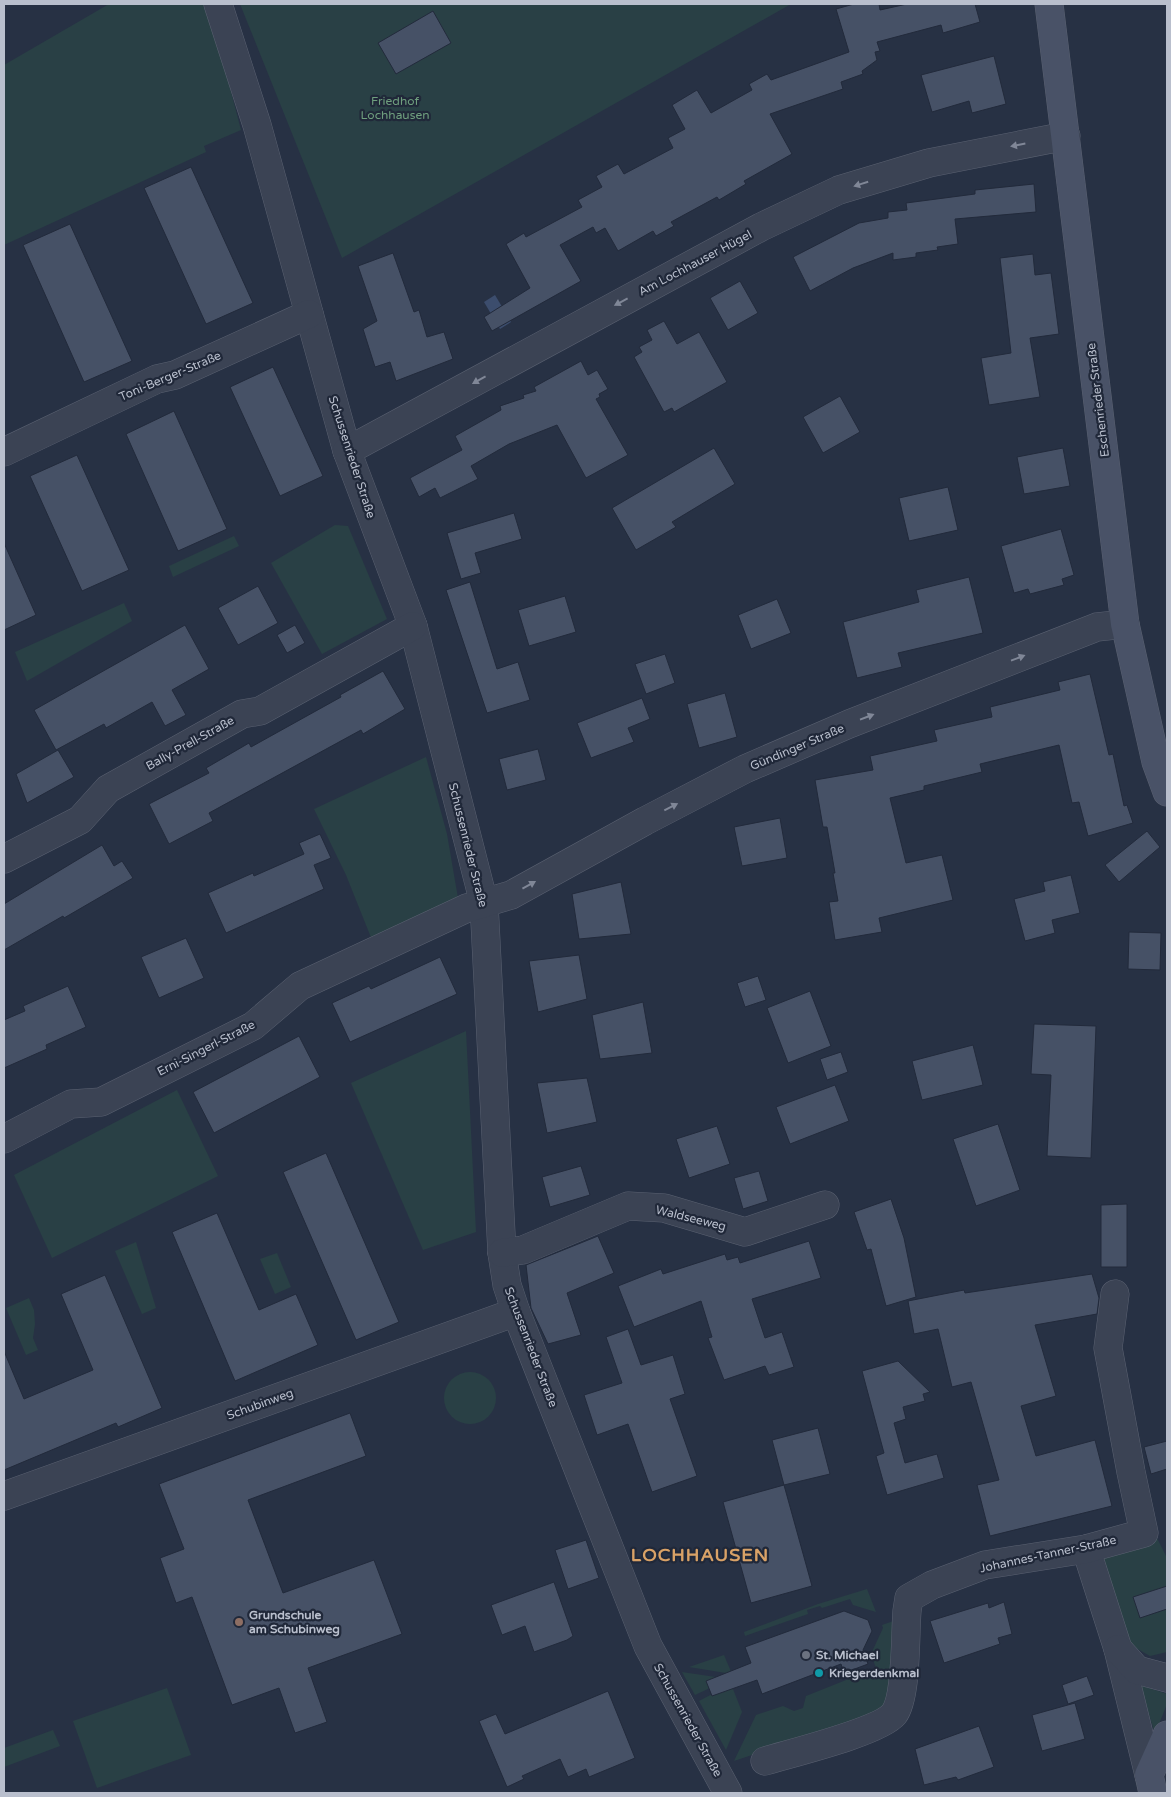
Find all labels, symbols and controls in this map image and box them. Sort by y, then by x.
park label: Friedhof Lochhausen [360,94,430,122]
one-way arrow [1011,141,1026,149]
one-way arrow [853,180,868,188]
street label: Am Lochhauser Hügel [636,227,754,299]
one-way arrow [615,298,628,307]
street label: Eschenrieder Straße [1084,342,1112,458]
street label: Toni-Berger-Straße [117,348,223,404]
one-way arrow [471,376,486,384]
street label: Schussenrieder Straße [326,394,378,520]
one-way arrow [1011,654,1026,662]
street label: Bally-Prell-Straße [144,713,237,773]
one-way arrow [859,713,874,721]
street label: Gündinger Straße [748,721,846,773]
street label: Schussenrieder Straße [446,781,490,909]
one-way arrow [664,803,678,811]
one-way arrow [521,881,536,889]
street label: Erni-Singerl-Straße [155,1017,257,1079]
street label: Waldseeweg [654,1202,728,1234]
street label: Schussenrieder Straße [502,1285,560,1409]
street label: Schubinweg [225,1385,295,1423]
street label: Johannes-Tanner-Straße [978,1533,1118,1575]
district label: LOCHHAUSEN [631,1544,769,1566]
place label: Grundschule am Schubinweg [249,1608,340,1637]
marker: Grundschule am Schubinweg [233,1616,245,1628]
place label: St. Michael [816,1648,879,1662]
marker: St. Michael [800,1649,812,1661]
street label: Schussenrieder Straße [651,1661,725,1779]
place label: Kriegerdenkmal [829,1666,919,1681]
marker: Kriegerdenkmal [813,1667,825,1679]

